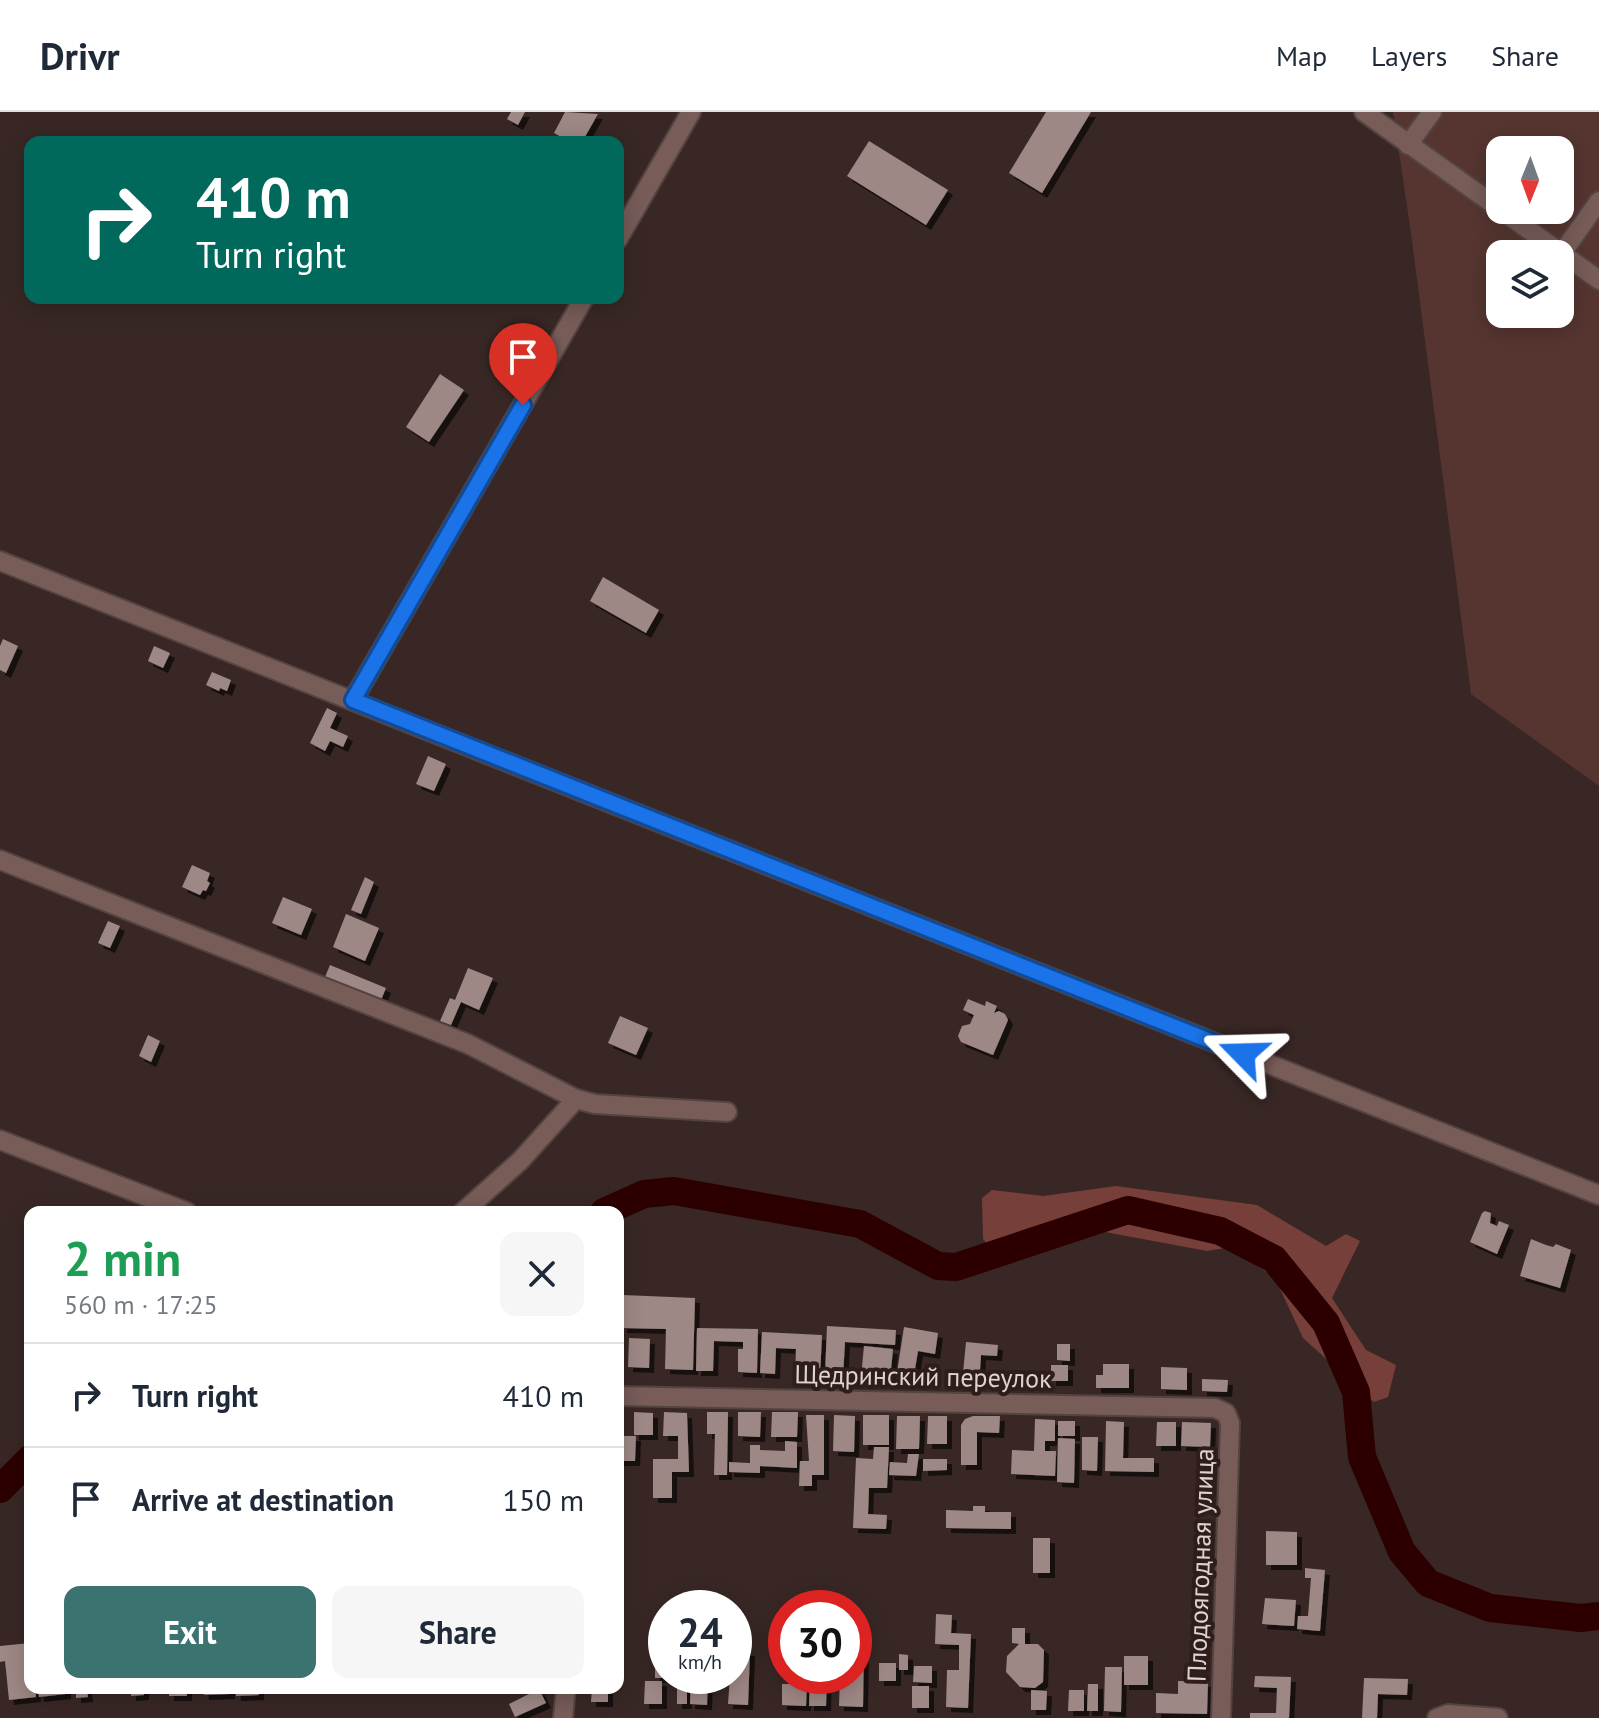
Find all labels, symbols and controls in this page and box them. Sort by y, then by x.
text: Drivr [40,31,120,80]
text: Map [1276,37,1327,74]
text: Layers [1371,37,1447,74]
text: Share [1491,37,1559,74]
north arrow [1486,136,1574,224]
map controls [1486,136,1574,328]
text: 410 m [196,161,351,233]
icon: right [64,168,168,272]
text: Turn right [196,231,346,278]
button: layers [1486,240,1574,328]
pin [489,323,557,405]
icon: arrive [501,335,545,379]
position arrow [1201,1012,1285,1096]
text: 2 min [64,1227,181,1289]
button: close [500,1232,584,1316]
text: 560 m · 17:25 [64,1288,218,1321]
street label: Щедринский переулок [794,1357,1052,1395]
icon: right [64,1373,108,1417]
text: Turn right [132,1376,258,1415]
text: 410 m [503,1376,584,1415]
street label: Плодоягодная улица [1179,1448,1221,1682]
icon: arrive [64,1477,108,1521]
text: Arrive at destination [132,1480,394,1519]
text: 150 m [503,1480,584,1519]
button: Exit [64,1586,316,1678]
button: Share [332,1586,584,1678]
speed limit sign: 30 [768,1590,872,1694]
text: 24 [677,1606,723,1658]
text: km/h [678,1649,722,1675]

